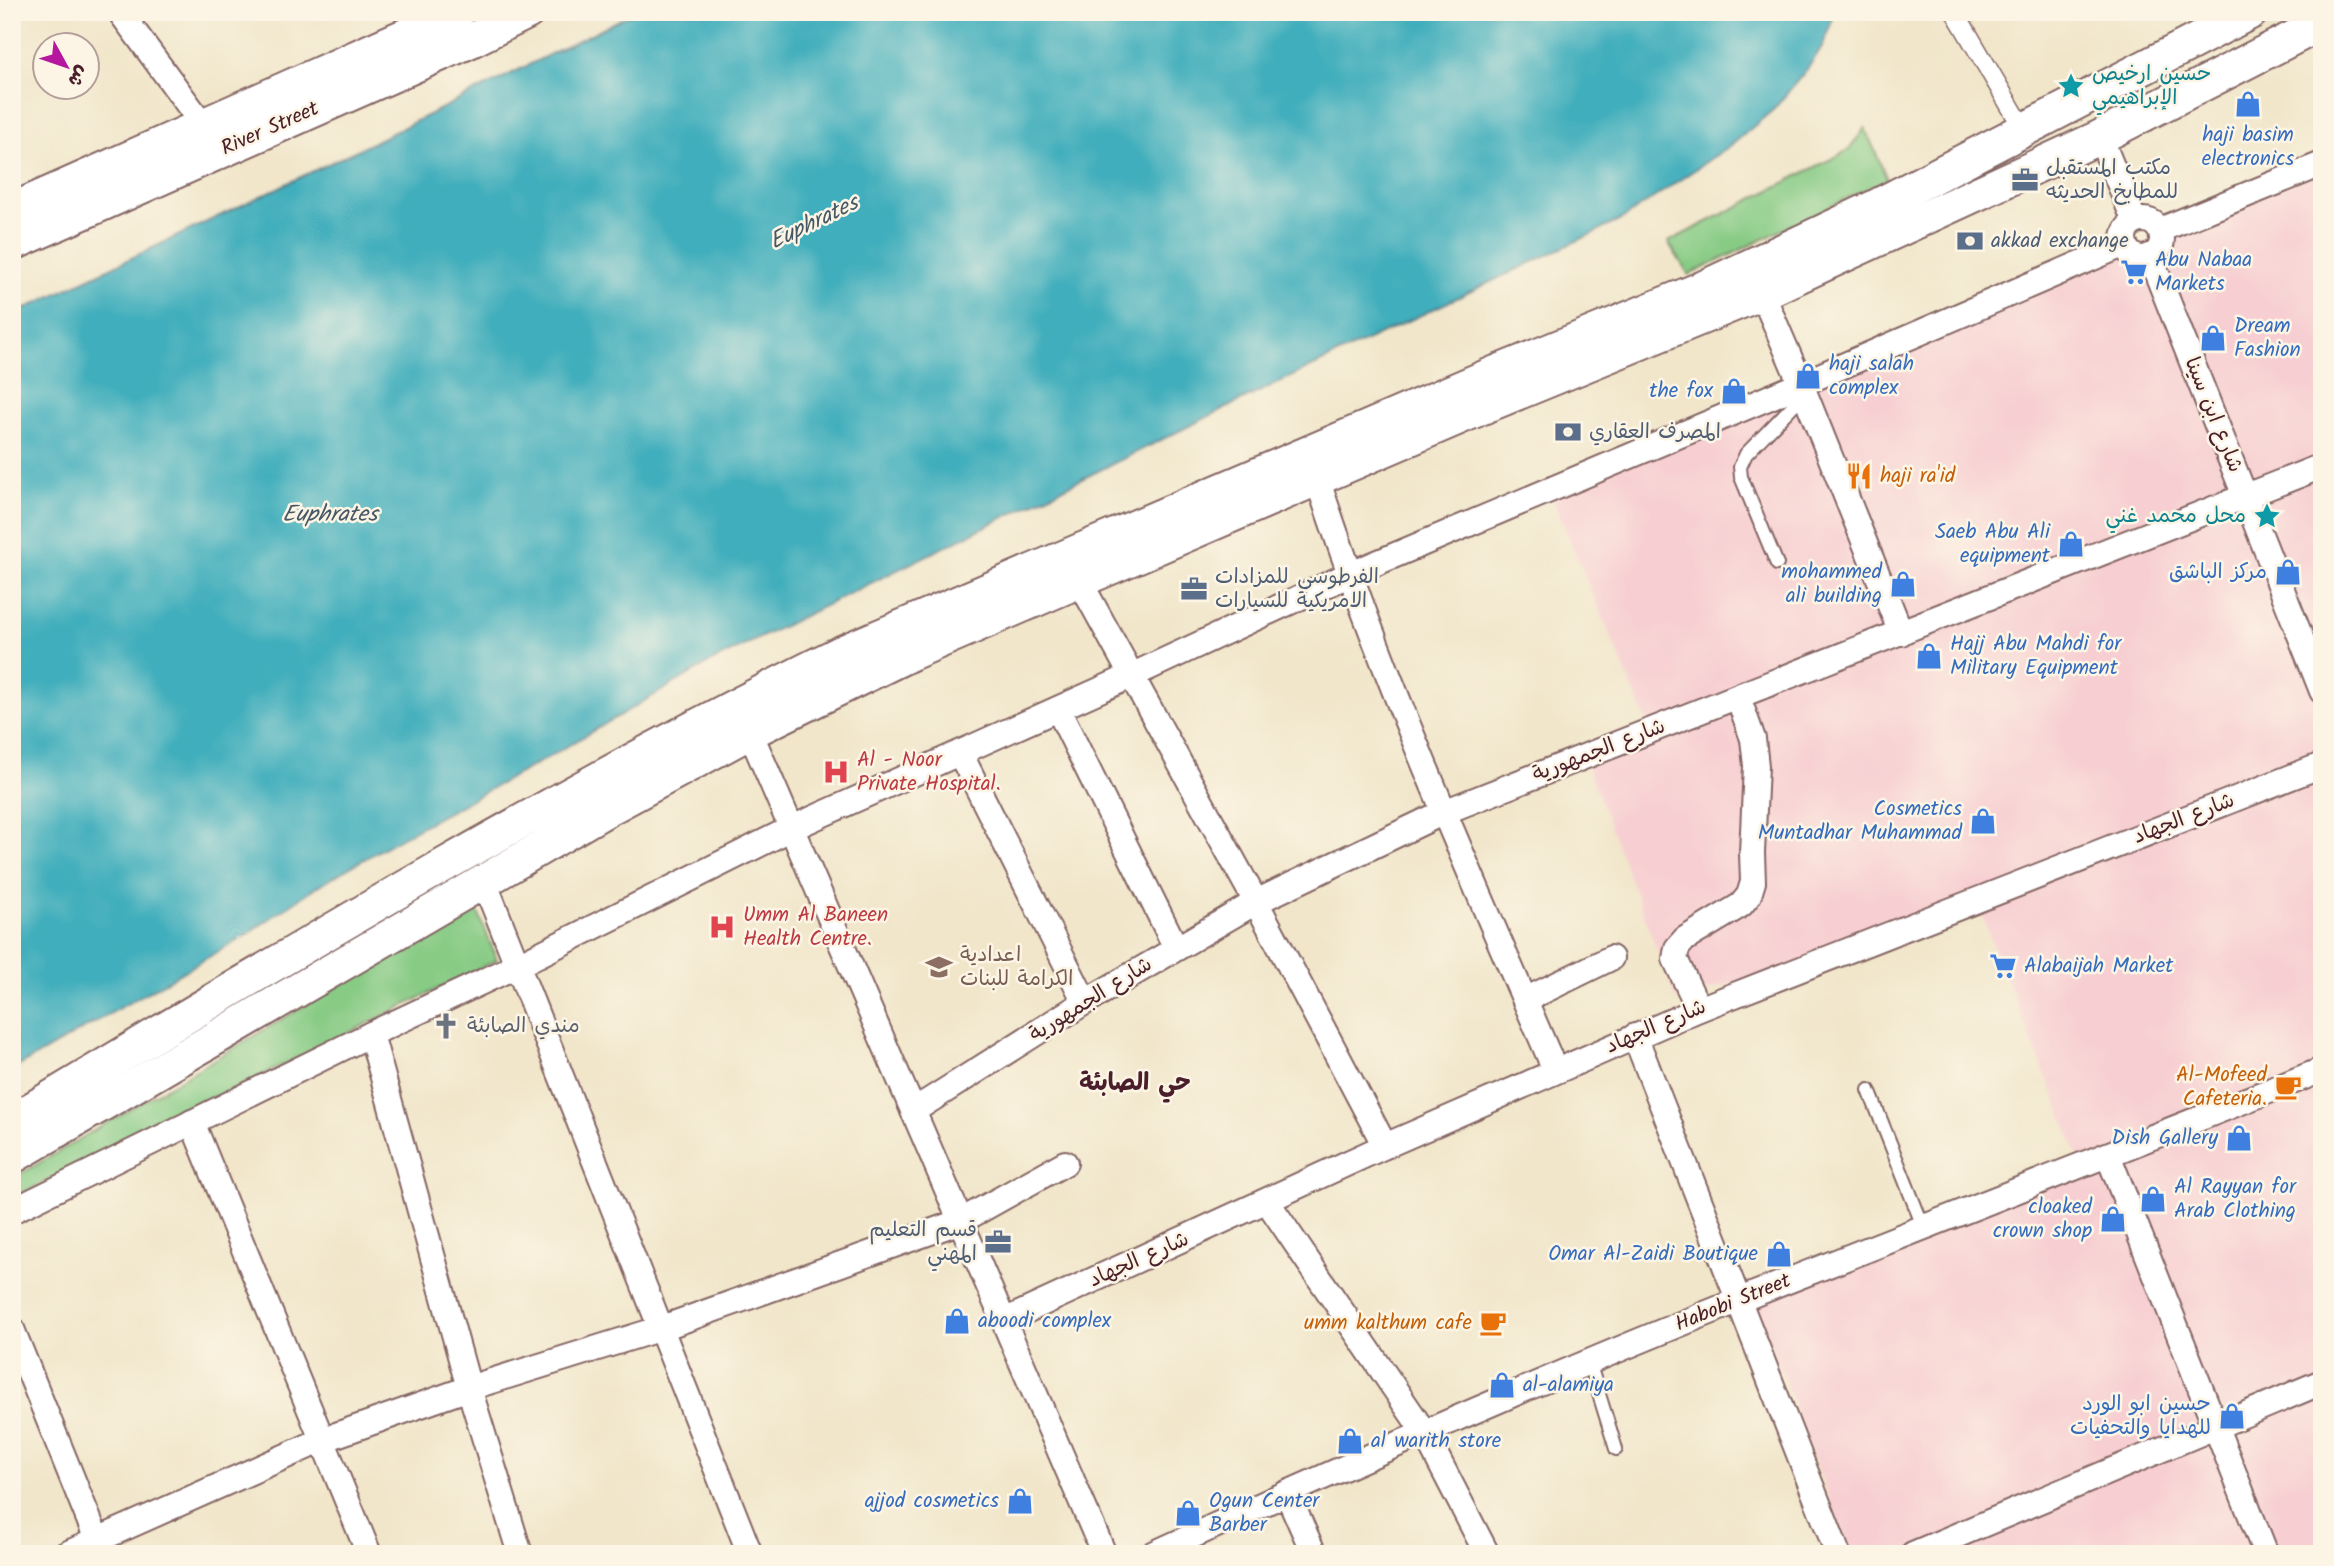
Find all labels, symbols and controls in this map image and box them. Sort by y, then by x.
north arrow [32,32,102,102]
text: ش [59,58,96,93]
place label: حسين ارخيص الإبراهيمي [2092,58,2212,116]
place icon: حسين ارخيص الإبراهيمي [2056,71,2086,101]
shop icon: haji basim electronics [2233,89,2263,119]
street label: River Street [216,92,325,165]
place label: haji basim electronics [2202,119,2294,176]
place label: مكتب المستقبل للمطابخ الحديثه [2046,152,2178,209]
office icon: مكتب المستقبل للمطابخ الحديثه [2010,165,2040,195]
water label: Euphrates [763,185,867,260]
place label: akkad exchange [1991,225,2129,258]
bank icon: akkad exchange [1955,226,1985,256]
place label: Abu Nabaa Markets [2155,244,2252,301]
supermarket icon: Abu Nabaa Markets [2119,257,2149,287]
place label: Dream Fashion [2234,310,2301,367]
shop icon: Dream Fashion [2198,323,2228,353]
place label: haji salah complex [1829,348,1914,405]
street label: شارع ابن سينا [2175,352,2251,478]
shop icon: haji salah complex [1793,361,1823,391]
place label: the fox [1649,375,1714,408]
shop icon: the fox [1719,376,1749,406]
place label: المصرف العقاري [1589,416,1721,449]
bank icon: المصرف العقاري [1553,417,1583,447]
place label: haji ra'id [1880,460,1956,493]
restaurant icon: haji ra'id [1844,461,1874,491]
water label: Euphrates [282,497,380,533]
place label: محل محمد غني [2106,500,2246,534]
place icon: محل محمد غني [2252,501,2282,531]
place label: Saeb Abu Ali equipment [1935,516,2051,573]
shop icon: Saeb Abu Ali equipment [2056,529,2086,559]
place label: mohammed ali building [1781,556,1883,613]
place label: مركز الباشق [2169,556,2267,589]
shop icon: مركز الباشق [2273,557,2303,587]
place label: الفرطوسي للمزادات الامريكية للسيارات [1215,561,1379,618]
shop icon: mohammed ali building [1888,569,1918,599]
office icon: الفرطوسي للمزادات الامريكية للسيارات [1179,574,1209,604]
place label: Hajj Abu Mahdi for Military Equipment [1950,628,2122,685]
shop icon: Hajj Abu Mahdi for Military Equipment [1914,641,1944,671]
street label: شارع الجمهورية [1528,710,1670,792]
place label: Al - Noor Private Hospital. [857,744,1001,801]
hospital icon: Al - Noor Private Hospital. [821,757,851,787]
street label: شارع الجهاد [2128,784,2240,854]
place label: Cosmetics Muntadhar Muhammad [1758,793,1963,850]
shop icon: Cosmetics Muntadhar Muhammad [1968,806,1998,836]
place label: Umm Al Baneen Health Centre. [743,899,888,956]
hospital icon: Umm Al Baneen Health Centre. [707,912,737,942]
place label: اعدادية الكرامة للبنات [960,939,1073,996]
street label: شارع الجمهورية [1023,949,1159,1051]
place label: Alabaijah Market [2024,950,2174,983]
supermarket icon: Alabaijah Market [1988,951,2018,981]
school or university icon: اعدادية الكرامة للبنات [924,952,954,982]
street label: شارع الجهاد [1600,991,1712,1063]
place label: مندي الصابئة [467,1010,580,1043]
church icon: مندي الصابئة [431,1011,461,1041]
place label: Al-Mofeed Cafeteria. [2176,1059,2268,1116]
district label: حي الصابئة [1079,1064,1191,1103]
cafe icon: Al-Mofeed Cafeteria. [2273,1072,2303,1102]
place label: Dish Gallery [2112,1122,2218,1155]
shop icon: Dish Gallery [2224,1123,2254,1153]
place label: Al Rayyan for Arab Clothing [2174,1171,2297,1228]
shop icon: Al Rayyan for Arab Clothing [2138,1184,2168,1214]
place label: cloaked crown shop [1993,1191,2093,1248]
shop icon: cloaked crown shop [2098,1204,2128,1234]
place label: قسم التعليم المهني [869,1214,977,1272]
street label: شارع الجهاد [1084,1223,1194,1297]
office icon: قسم التعليم المهني [983,1227,1013,1257]
place label: Omar Al-Zaidi Boutique [1548,1238,1759,1271]
shop icon: Omar Al-Zaidi Boutique [1764,1239,1794,1269]
street label: Habobi Street [1670,1264,1797,1341]
place label: aboodi complex [978,1305,1112,1338]
shop icon: aboodi complex [942,1306,972,1336]
place label: umm kalthum cafe [1304,1307,1473,1340]
cafe icon: umm kalthum cafe [1478,1308,1508,1338]
place label: al-alamiya [1523,1369,1614,1402]
shop icon: al-alamiya [1487,1370,1517,1400]
place label: حسين ابو الورد للهدايا والتحفيات [2070,1388,2211,1445]
shop icon: حسين ابو الورد للهدايا والتحفيات [2217,1401,2247,1431]
place label: al warith store [1371,1425,1502,1458]
shop icon: al warith store [1335,1426,1365,1456]
place label: ajjod cosmetics [865,1485,999,1518]
place label: Ogun Center Barber [1209,1485,1320,1542]
shop icon: ajjod cosmetics [1005,1486,1035,1516]
shop icon: Ogun Center Barber [1173,1498,1203,1528]

